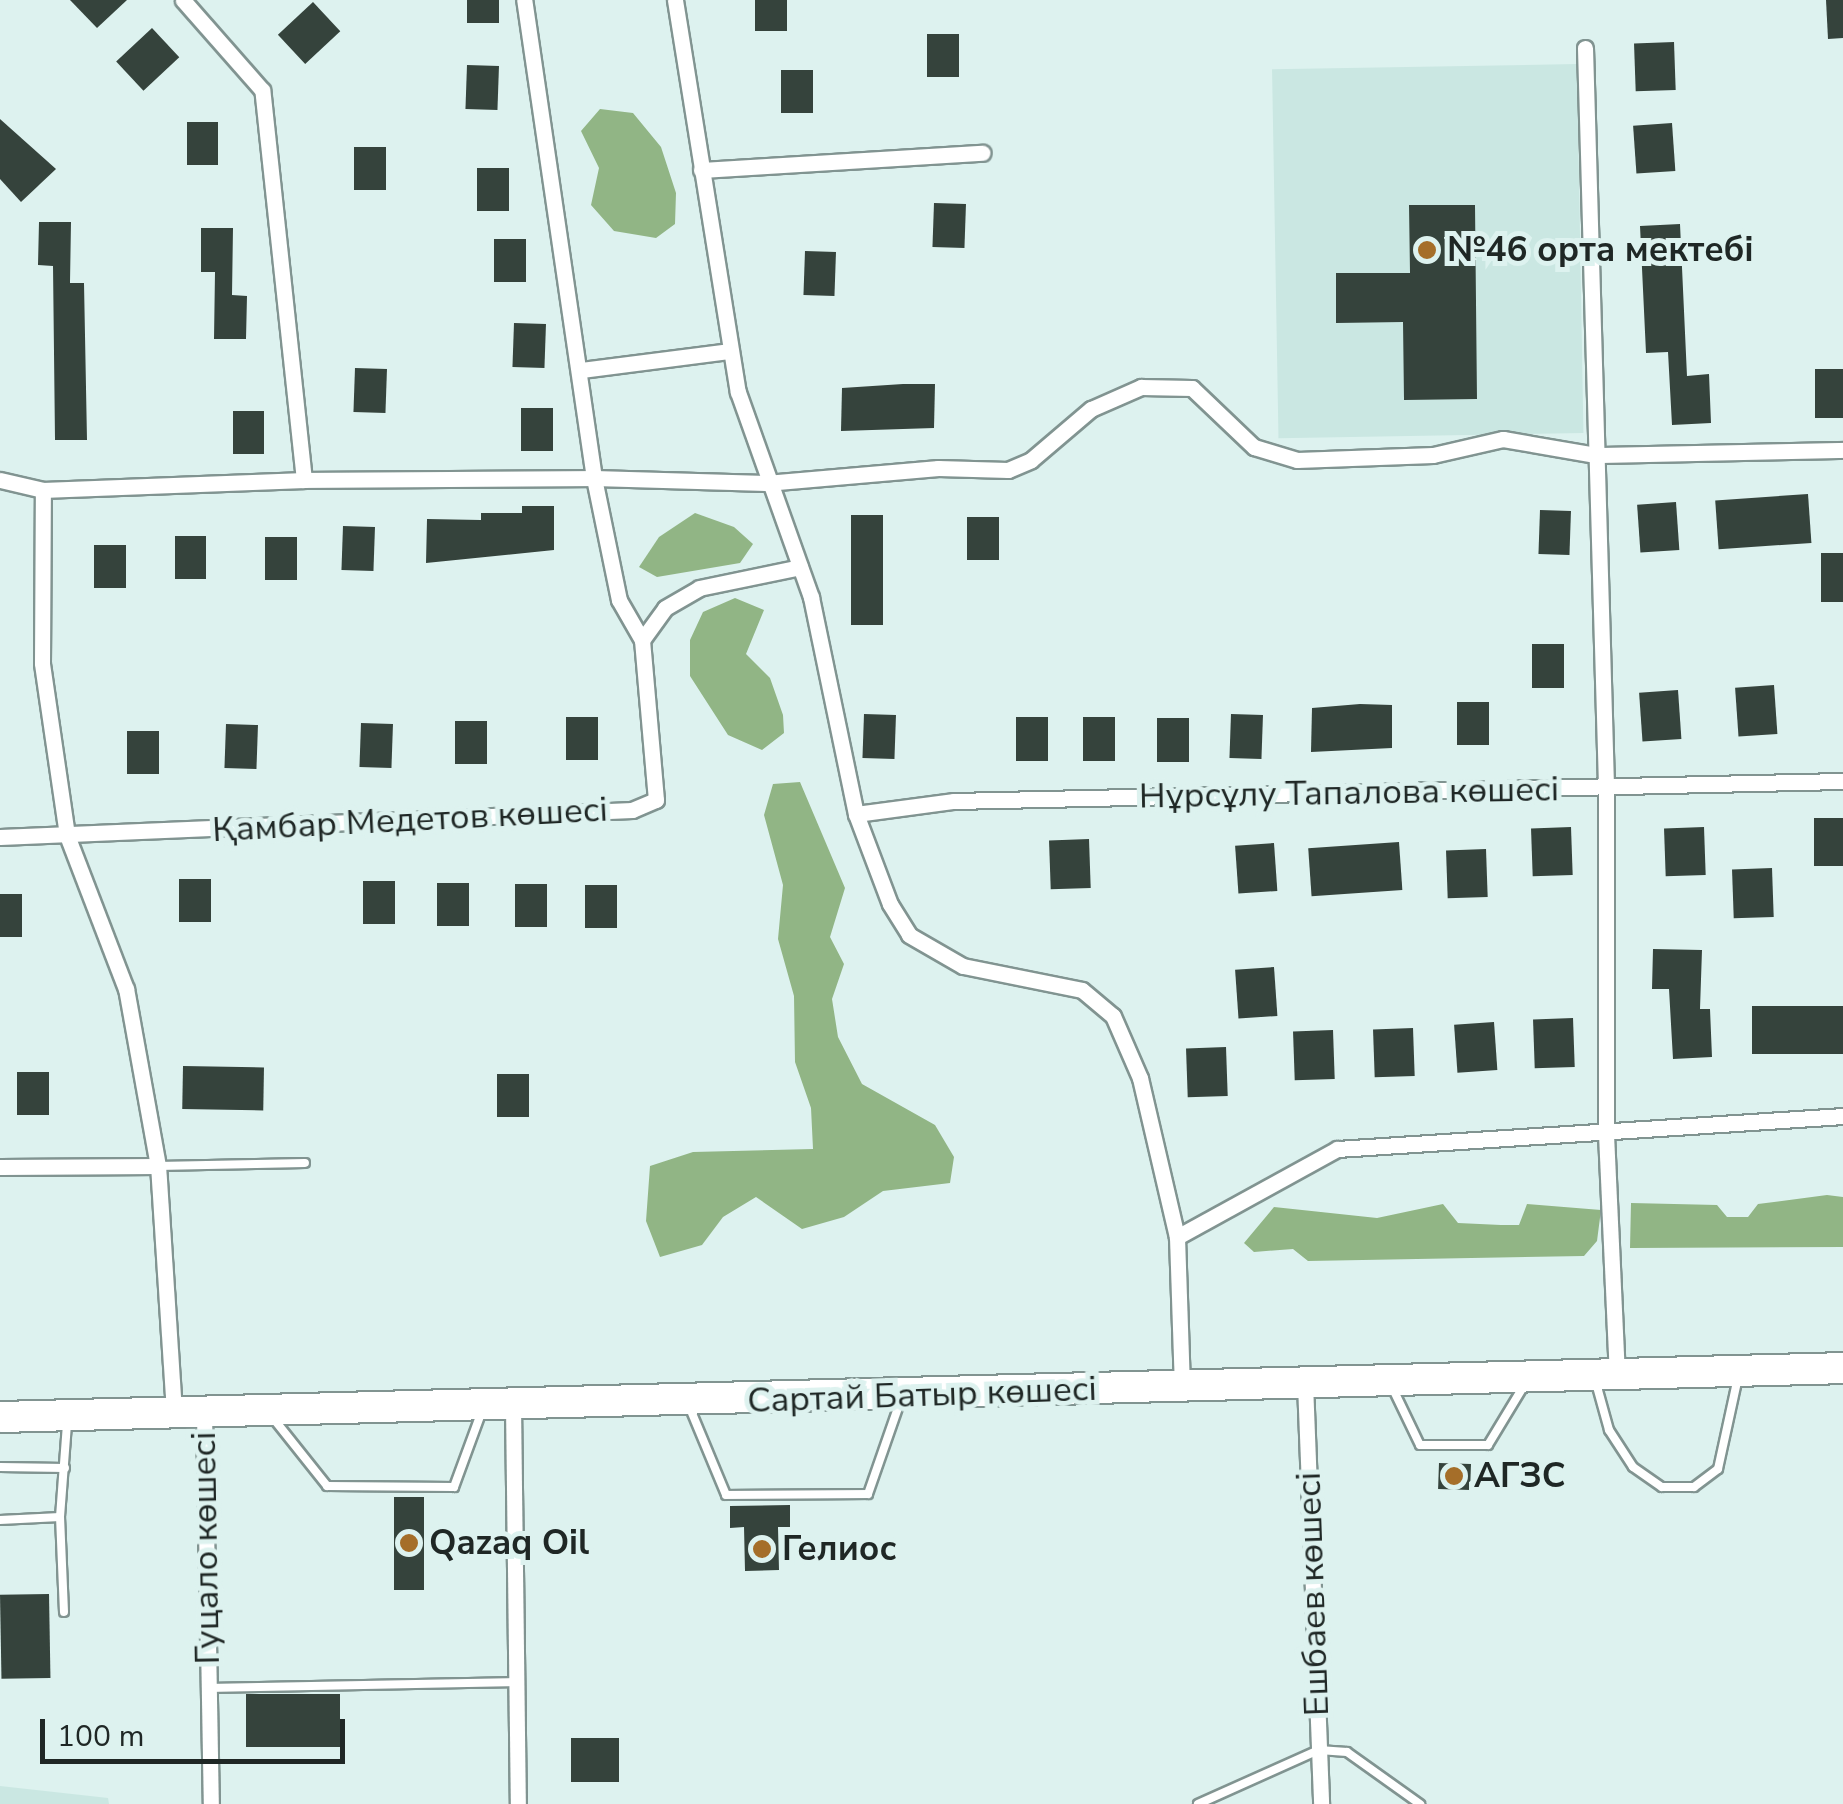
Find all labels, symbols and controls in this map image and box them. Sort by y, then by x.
place label: №46 орта мектебі [1447,229,1754,271]
marker: №46 орта мектебі [1416,239,1438,261]
street label: Нұрсұлу Тапалова көшесі [1139,768,1559,818]
street label: Қамбар Медетов көшесі [211,789,609,851]
street label: Сартай Батыр көшесі [747,1368,1097,1422]
street label: Гуцало көшесі [183,1431,229,1665]
place label: АГЗС [1474,1455,1566,1497]
marker: АГЗС [1443,1465,1465,1487]
street label: Ешбаев көшесі [1288,1471,1338,1717]
place label: Qazaq Oil [429,1522,589,1564]
place label: Гелиос [782,1528,897,1570]
marker: Qazaq Oil [398,1532,420,1554]
marker: Гелиос [751,1538,773,1560]
scale bar [45,1699,350,1761]
text: 100 m [57,1716,144,1757]

